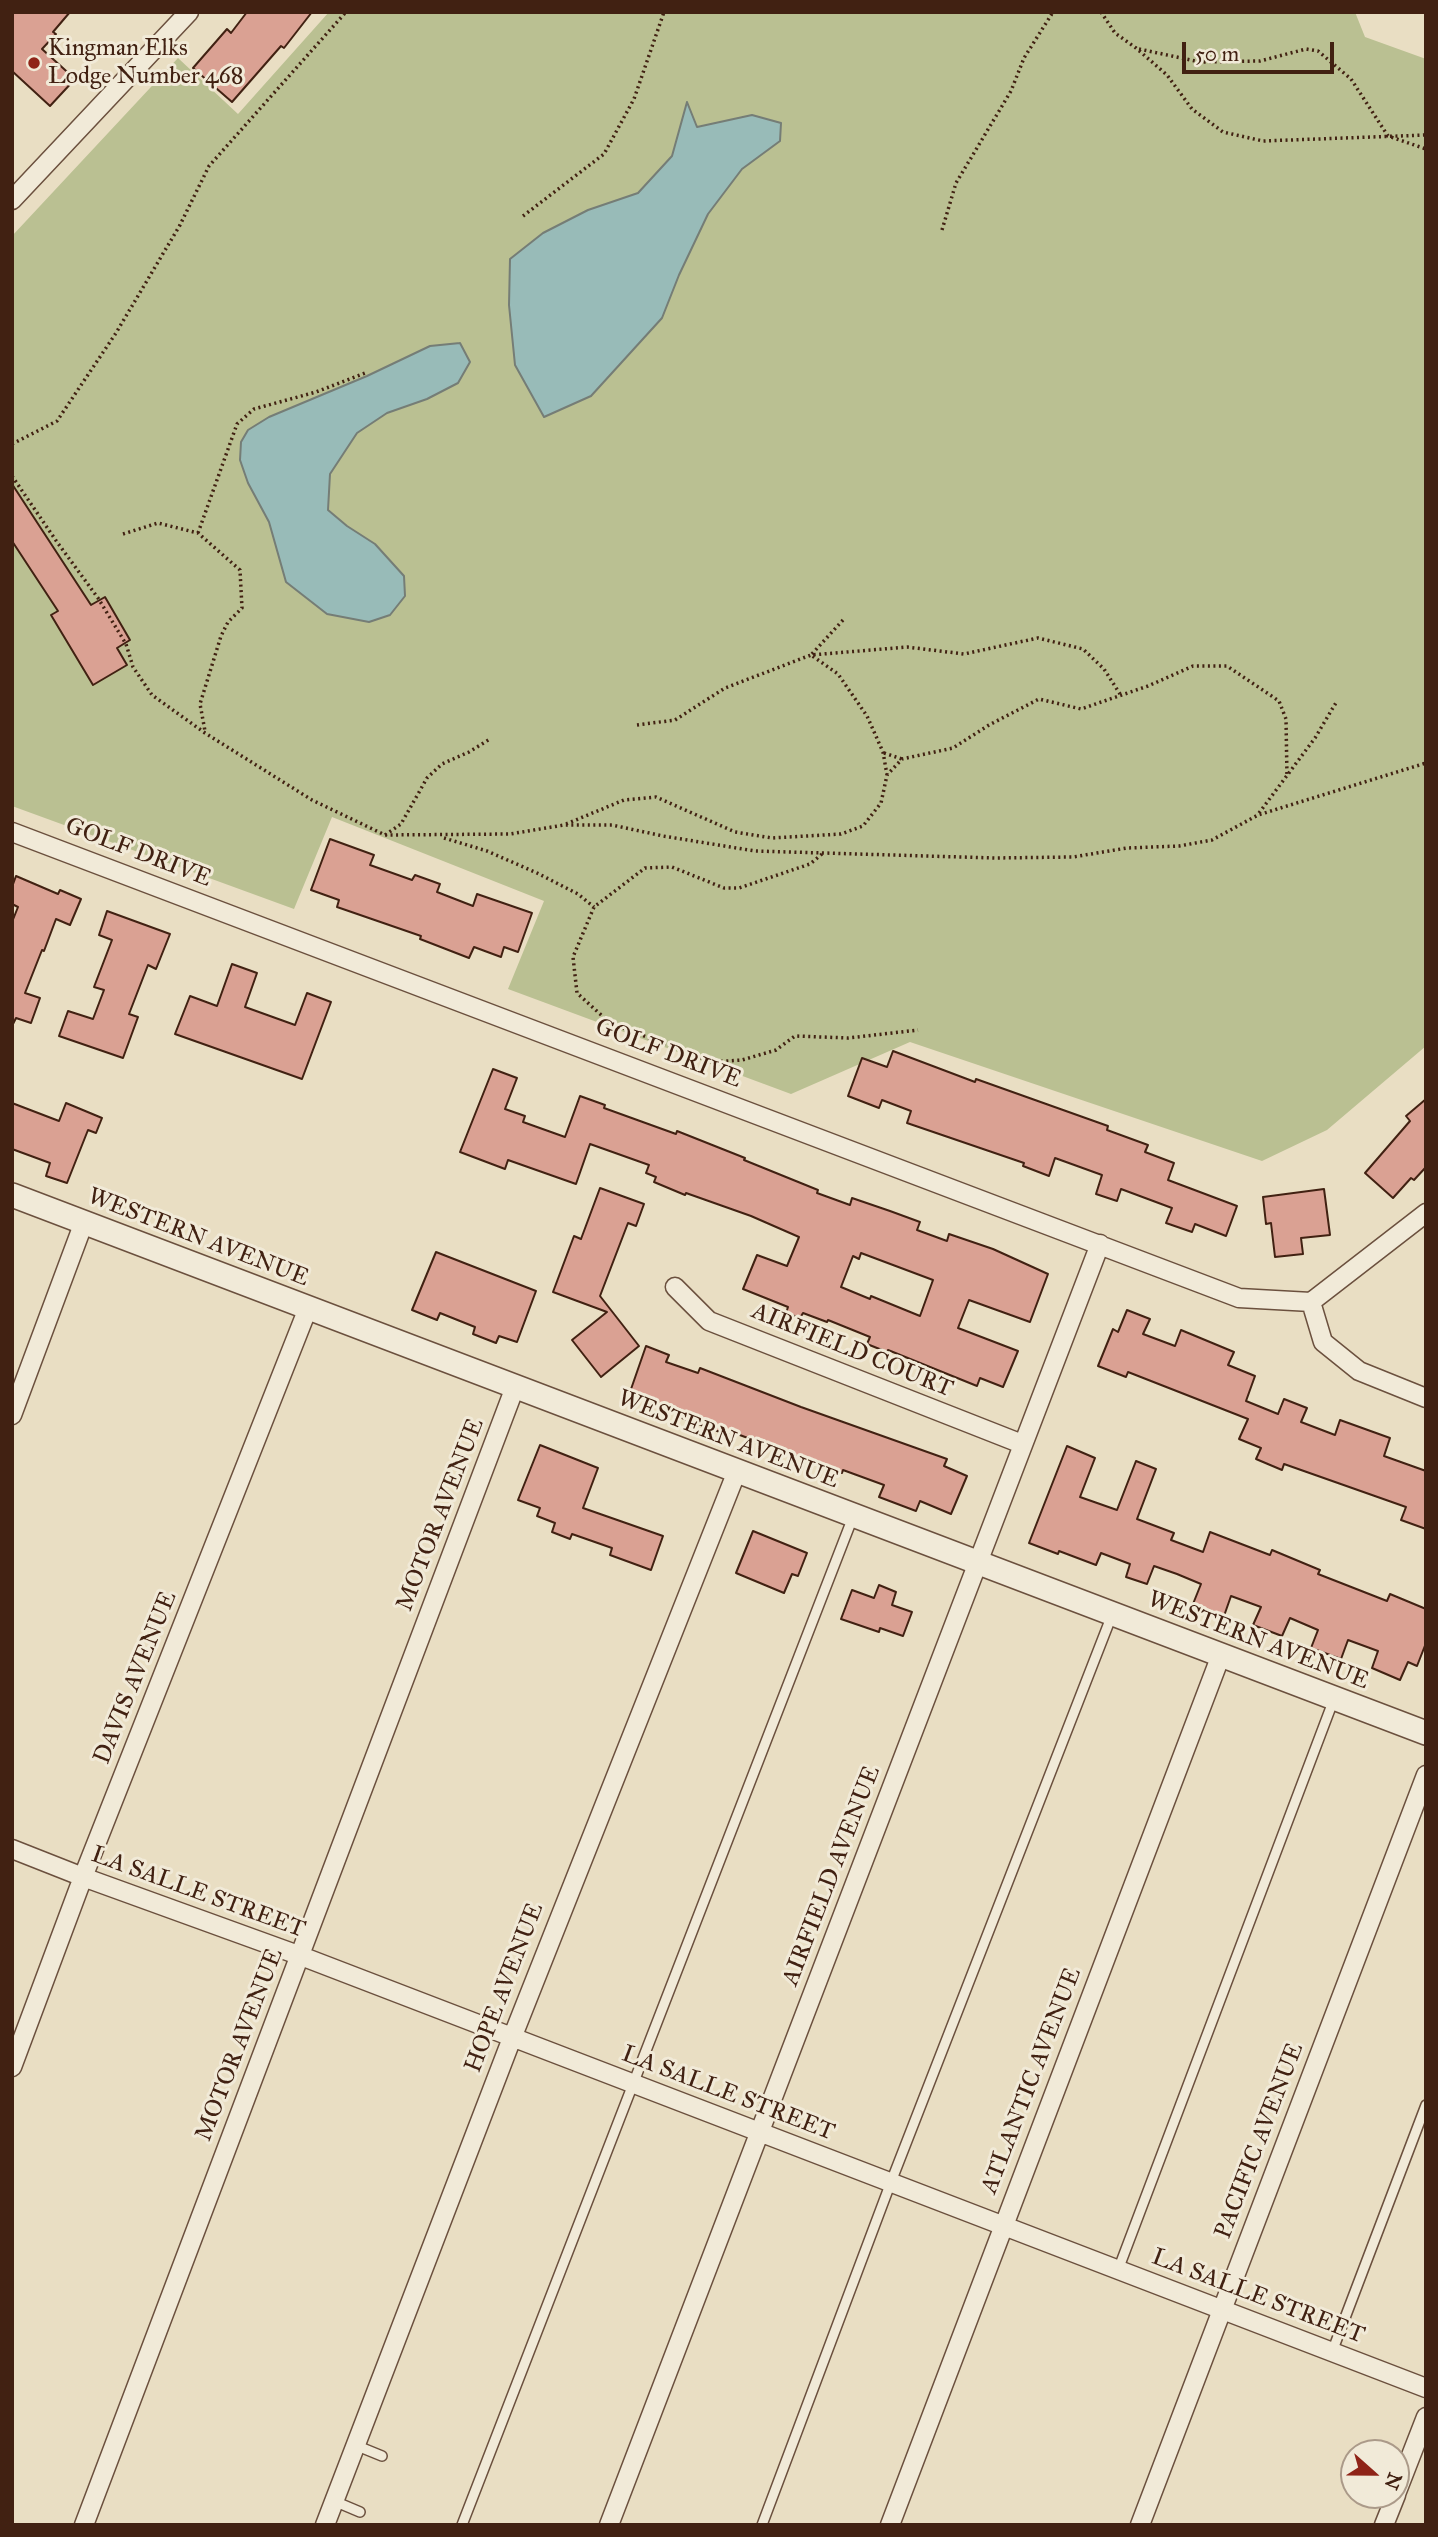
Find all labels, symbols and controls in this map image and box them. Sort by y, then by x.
scale bar [1186,28,1338,72]
place label: Kingman Elks Lodge Number 468 [48,35,243,91]
text: 50 m [1195,41,1239,67]
marker: Kingman Elks Lodge Number 468 [26,55,42,71]
street label: GOLF DRIVE [61,812,215,894]
street label: GOLF DRIVE [591,1013,745,1095]
street label: WESTERN AVENUE [83,1183,313,1293]
street label: AIRFIELD COURT [747,1297,957,1405]
street label: WESTERN AVENUE [613,1385,843,1495]
street label: MOTOR AVENUE [391,1415,491,1615]
street label: WESTERN AVENUE [1143,1586,1373,1696]
street label: DAVIS AVENUE [88,1588,184,1768]
street label: AIRFIELD AVENUE [777,1762,887,1990]
street label: LA SALLE STREET [87,1841,309,1945]
street label: HOPE AVENUE [459,1899,551,2077]
street label: MOTOR AVENUE [190,1945,290,2145]
street label: ATLANTIC AVENUE [976,1964,1088,2198]
street label: PACIFIC AVENUE [1209,2039,1311,2243]
street label: LA SALLE STREET [618,2040,838,2148]
street label: LA SALLE STREET [1148,2243,1368,2351]
north arrow [1340,2439,1410,2509]
text: N [1380,2469,1407,2493]

